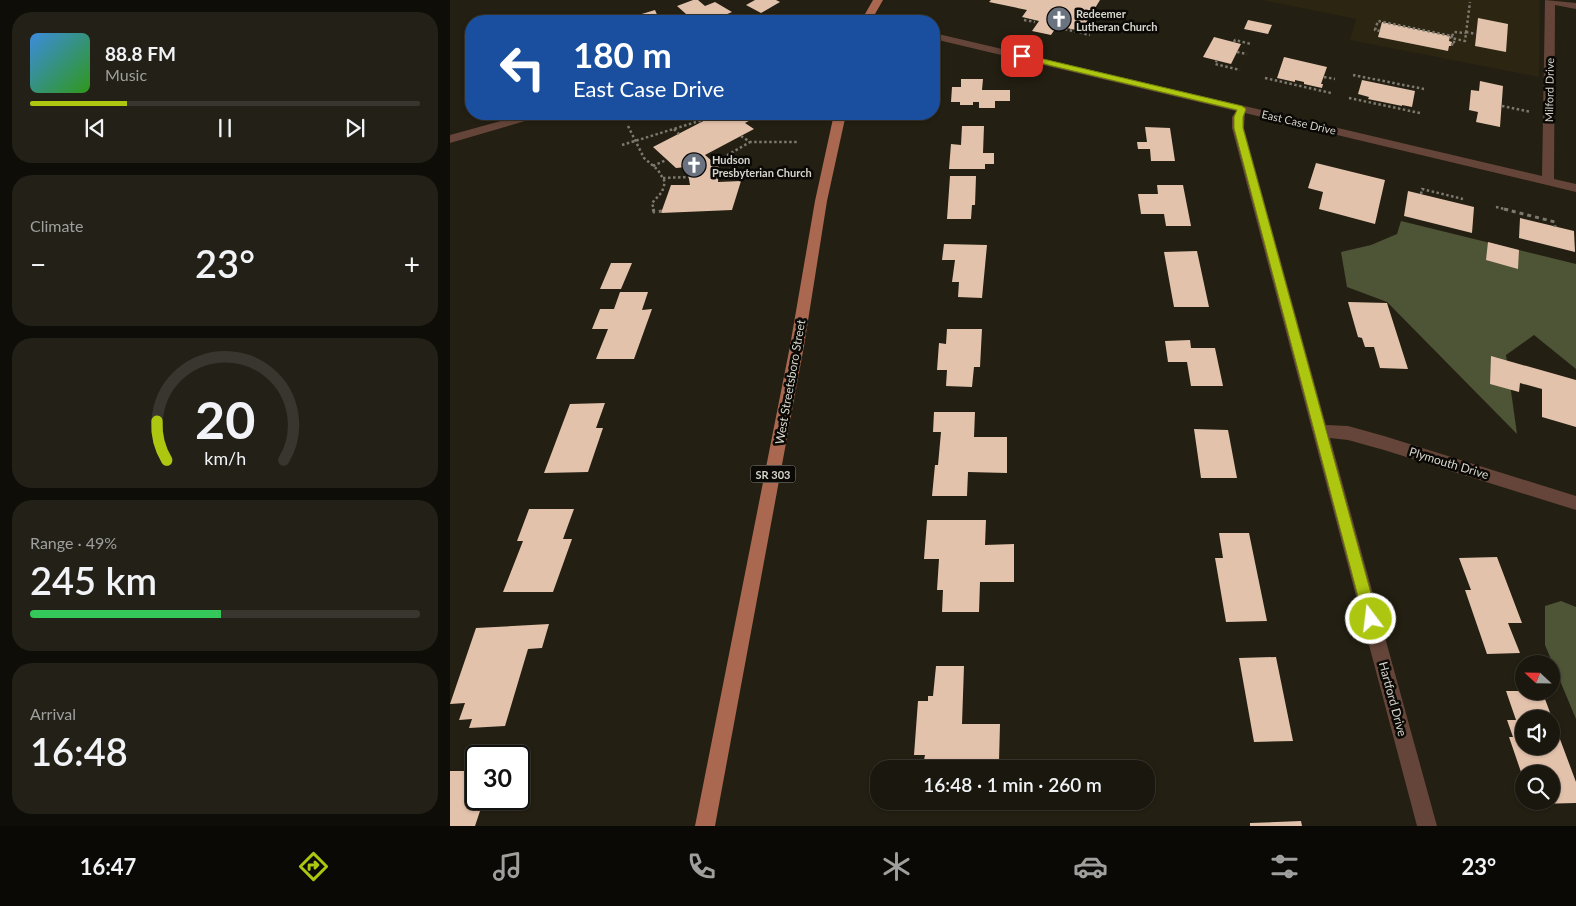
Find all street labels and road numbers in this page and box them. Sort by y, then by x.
street label: Milford Drive [1542,58,1556,122]
street label: East Case Drive [1261,107,1338,137]
street label: West Streetsboro Street [772,318,808,446]
street label: Plymouth Drive [1407,444,1491,482]
road number: SR 303 [750,466,796,482]
street label: Hartford Drive [1376,660,1410,738]

